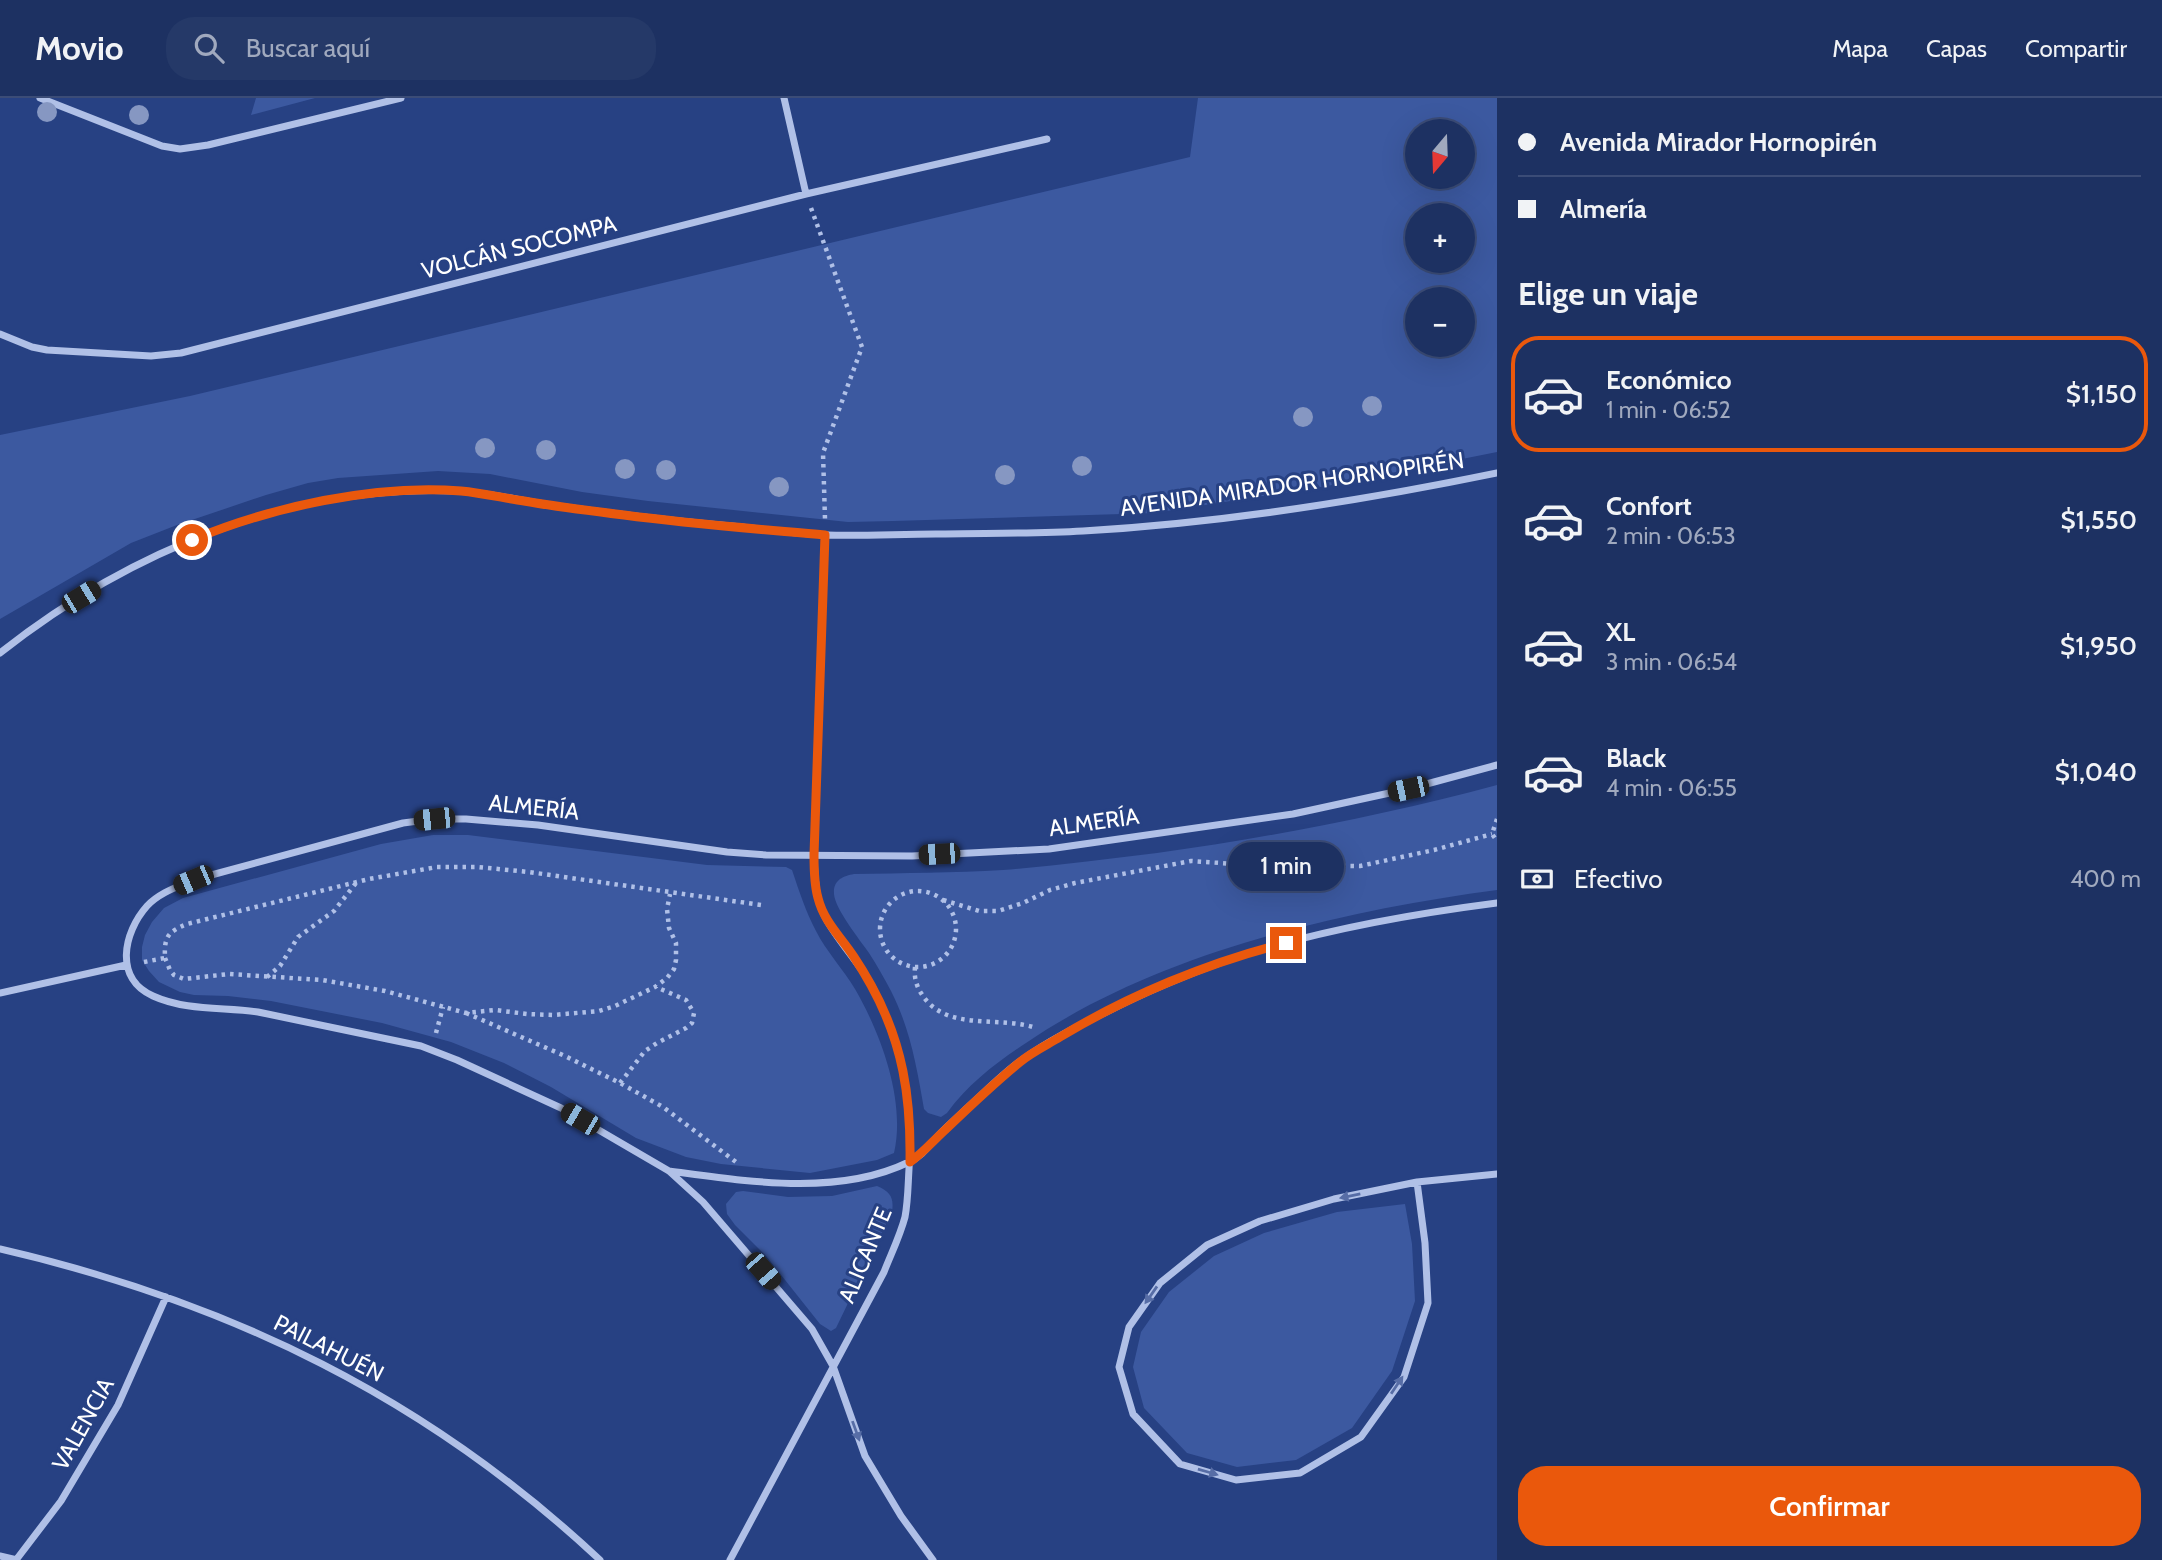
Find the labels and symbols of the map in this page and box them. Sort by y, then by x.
north arrow [1405,119,1475,189]
street label: VOLCÁN SOCOMPA [418,208,619,285]
street label: AVENIDA MIRADOR HORNOPIRÉN [1118,445,1466,522]
route start [176,524,208,556]
car [58,577,105,617]
car [1386,774,1431,804]
street label: ALMERÍA [487,787,581,826]
street label: ALMERÍA [1047,801,1141,842]
car [413,806,456,832]
car [918,842,961,866]
callout: 1 min [1228,842,1344,890]
car [170,862,217,898]
route end [1270,927,1302,959]
car [557,1099,604,1139]
one-way arrow [1339,1190,1361,1201]
street label: ALICANTE [832,1203,898,1307]
car [742,1248,785,1294]
one-way arrow [1144,1286,1158,1304]
street label: PAILAHUÉN [269,1307,389,1388]
street label: VALENCIA [46,1373,120,1475]
one-way arrow [1391,1375,1404,1395]
one-way arrow [851,1420,862,1441]
one-way arrow [1198,1468,1219,1478]

